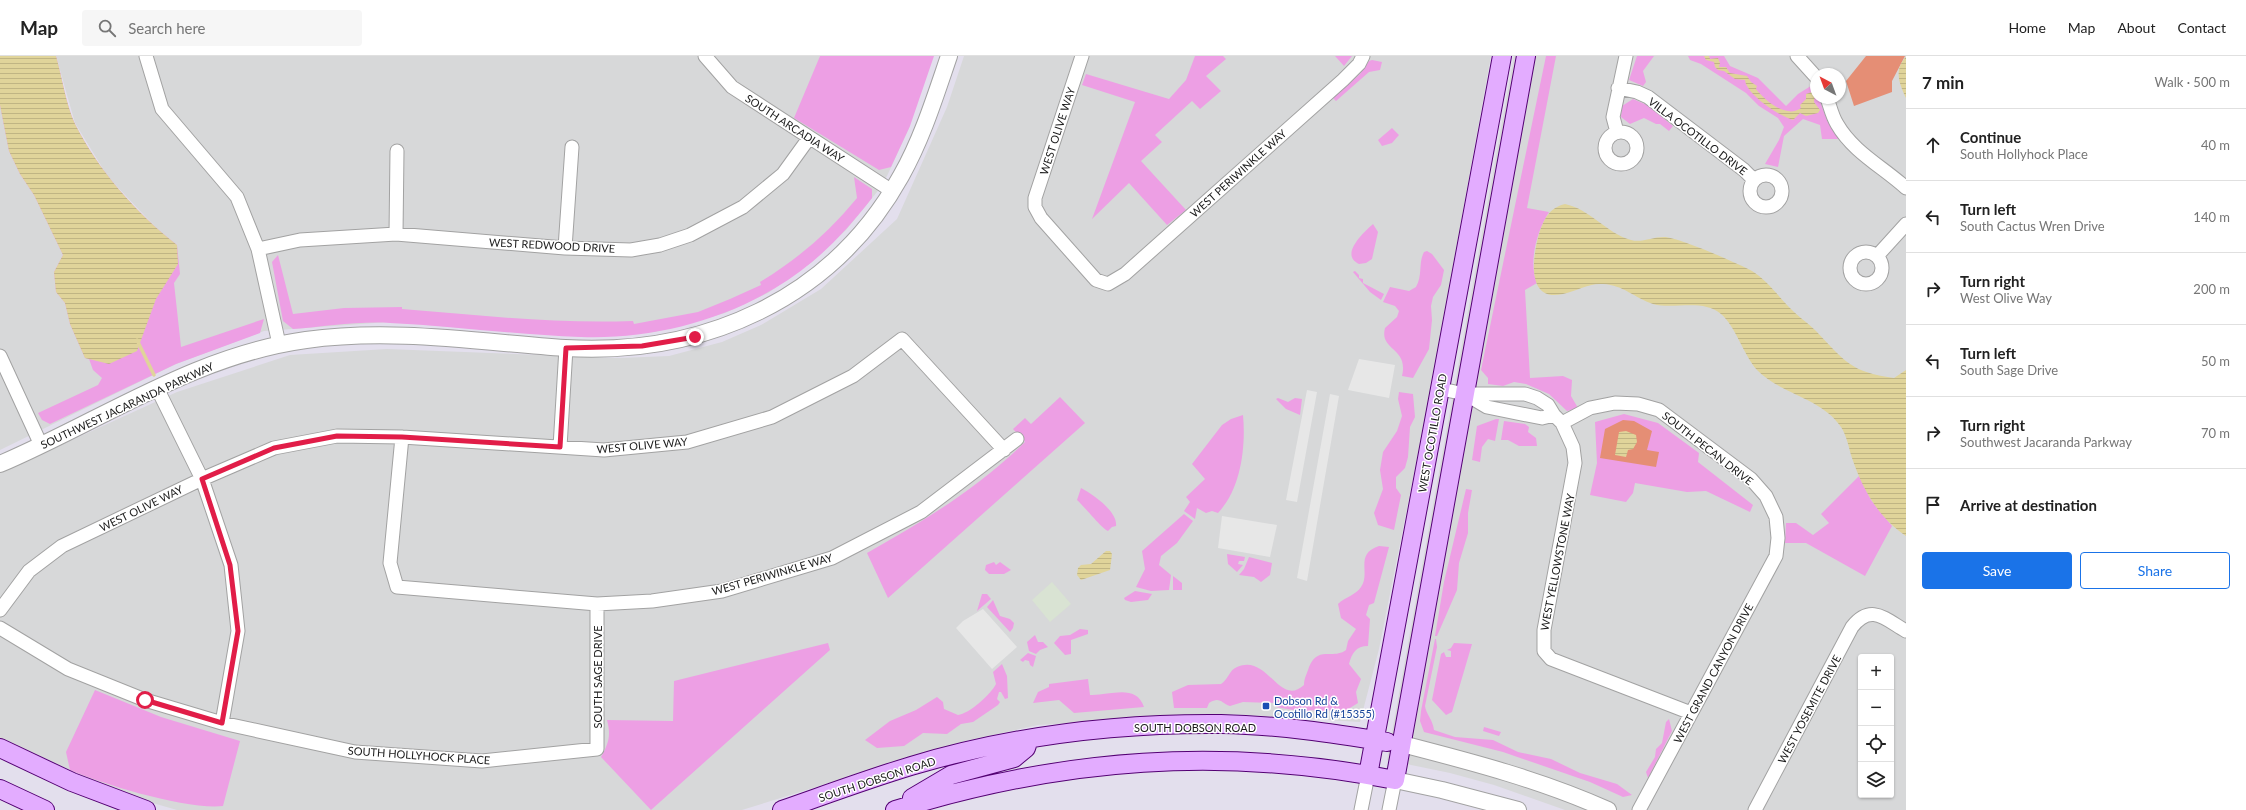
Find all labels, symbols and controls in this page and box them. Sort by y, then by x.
search box [82,10,362,46]
text: Map [20,16,58,39]
icon: search [96,17,118,39]
text: Search here [128,19,206,37]
text: Home [2008,19,2046,36]
text: Map [2068,19,2095,36]
text: About [2117,19,2155,36]
text: Contact [2177,19,2226,36]
north arrow [1810,68,1846,104]
text: 7 min [1922,72,1964,93]
text: Walk · 500 m [2154,74,2230,90]
street label: WEST OLIVE WAY [1037,86,1077,176]
street label: SOUTH ARCADIA WAY [743,91,847,165]
street label: VILLA OCOTILLO DRIVE [1646,95,1750,177]
street label: WEST PERIWINKLE WAY [1187,126,1289,220]
text: Continue [1960,128,2021,146]
icon: ahead [1922,134,1944,156]
text: 40 m [2201,137,2230,153]
text: South Hollyhock Place [1960,146,2088,162]
text: Turn left [1960,200,2016,218]
icon: left [1922,206,1944,228]
text: 140 m [2193,209,2230,225]
text: South Cactus Wren Drive [1960,218,2105,234]
street label: WEST REDWOOD DRIVE [489,235,615,255]
text: Turn right [1960,272,2025,290]
icon: right [1922,278,1944,300]
text: 200 m [2193,281,2230,297]
text: West Olive Way [1960,290,2052,306]
route end [686,328,704,346]
text: Turn left [1960,344,2016,362]
icon: left [1922,350,1944,372]
text: 50 m [2201,353,2230,369]
street label: SOUTHWEST JACARANDA PARKWAY [38,359,216,451]
text: South Sage Drive [1960,362,2058,378]
street label: WEST OCOTILLO ROAD [1415,373,1449,493]
street label: SOUTH PECAN DRIVE [1660,409,1756,487]
text: Turn right [1960,416,2025,434]
icon: right [1922,422,1944,444]
text: 70 m [2201,425,2230,441]
text: Southwest Jacaranda Parkway [1960,434,2132,450]
street label: WEST OLIVE WAY [596,435,688,455]
street label: WEST OLIVE WAY [97,482,185,534]
street label: WEST YELLOWSTONE WAY [1537,492,1577,632]
icon: arrive [1922,494,1944,516]
text: Arrive at destination [1960,496,2097,514]
street label: WEST PERIWINKLE WAY [710,551,834,597]
button: Save [1922,552,2072,589]
button: Share [2080,552,2230,589]
street label: WEST GRAND CANYON DRIVE [1671,601,1755,745]
street label: SOUTH SAGE DRIVE [591,626,604,728]
street label: WEST YOSEMITE DRIVE [1775,653,1843,765]
map controls [1858,654,1894,798]
button: + [1858,654,1894,690]
button: − [1858,690,1894,726]
route start [136,691,154,709]
place label: Dobson Rd & Ocotillo Rd (#15355) [1274,694,1375,720]
marker: Dobson Rd & Ocotillo Rd (#15355) [1261,701,1271,711]
street label: SOUTH DOBSON ROAD [1134,721,1256,734]
button: locate [1858,726,1894,762]
street label: SOUTH HOLLYHOCK PLACE [347,744,491,766]
street label: SOUTH DOBSON ROAD [817,754,937,804]
button: layers [1858,762,1894,798]

